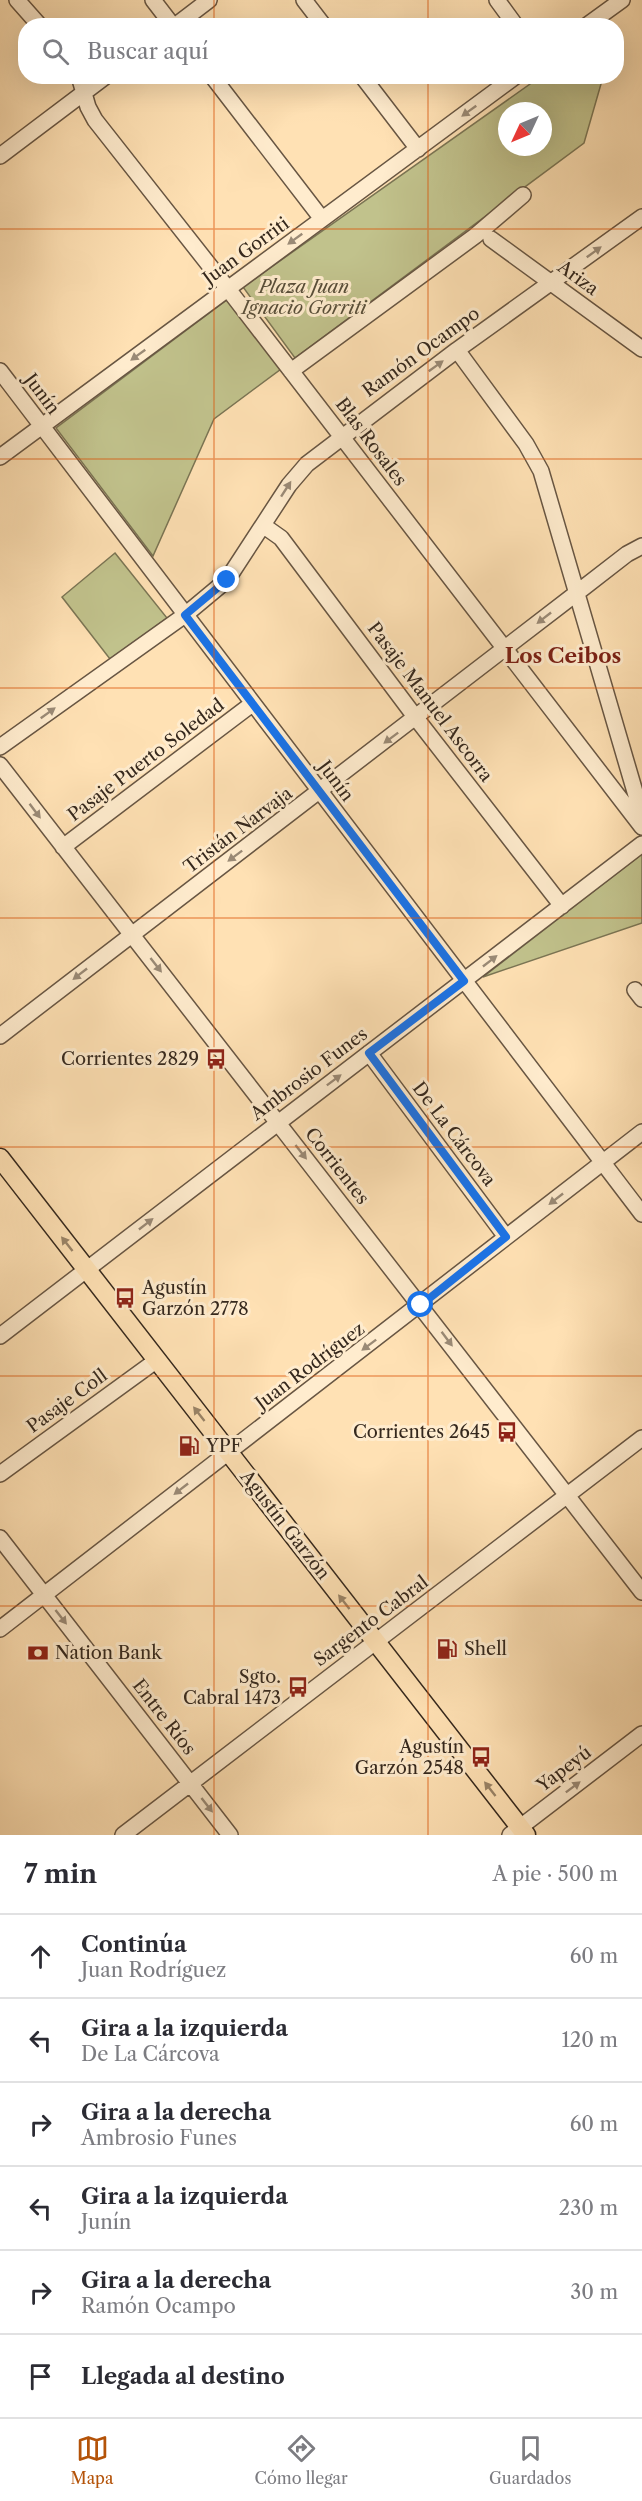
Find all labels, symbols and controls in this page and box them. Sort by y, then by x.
search box [18,18,624,84]
icon: search [39,35,72,68]
text: Buscar aquí [87,38,209,65]
north arrow [498,102,552,156]
one-way arrow [461,105,477,117]
street label: Juan Gorriti [196,212,294,291]
one-way arrow [287,233,302,245]
one-way arrow [586,246,601,258]
street label: Ariza [552,255,603,300]
park label: Plaza Juan Ignacio Gorriti [240,276,368,319]
street label: Ramón Ocampo [358,302,484,402]
one-way arrow [130,349,146,361]
one-way arrow [427,360,443,372]
street label: Junín [18,367,64,419]
street label: Blas Rosales [331,394,411,490]
one-way arrow [280,482,292,498]
route end [213,566,239,592]
one-way arrow [537,612,553,624]
street label: Pasaje Manuel Ascorra [363,618,497,787]
district label: Los Ceibos [505,643,621,668]
street label: Pasaje Puerto Soledad [64,694,228,826]
one-way arrow [39,707,55,719]
one-way arrow [383,732,399,744]
street label: Junín [312,754,358,806]
street label: Tristán Narvaja [179,782,297,878]
one-way arrow [29,804,41,819]
one-way arrow [228,850,244,862]
one-way arrow [482,956,497,968]
one-way arrow [149,957,161,972]
one-way arrow [73,968,88,980]
street label: Ambrosio Funes [246,1023,372,1126]
bus stop icon: Corrientes 2829 [204,1047,228,1071]
place label: Corrientes 2829 [61,1048,199,1070]
one-way arrow [327,1074,342,1086]
street label: De La Cárcova [408,1078,501,1191]
street label: Corrientes [300,1123,374,1209]
one-way arrow [295,1144,308,1160]
one-way arrow [548,1193,564,1206]
one-way arrow [139,1218,154,1230]
one-way arrow [61,1236,73,1251]
place label: Agustín Garzón 2778 [141,1277,249,1320]
bus stop icon: Agustín Garzón 2778 [113,1286,137,1310]
route start [407,1291,433,1317]
street label: Juan Rodríguez [249,1318,369,1416]
one-way arrow [440,1331,453,1347]
one-way arrow [362,1339,378,1351]
street label: Pasaje Coll [22,1364,112,1438]
one-way arrow [194,1407,206,1422]
bus stop icon: Corrientes 2645 [495,1420,519,1444]
place label: Corrientes 2645 [353,1421,490,1443]
fuel station icon: YPF [177,1434,201,1458]
place label: YPF [205,1435,242,1457]
street label: Agustín Garzón [235,1465,335,1584]
one-way arrow [174,1483,189,1495]
street label: Sargento Cabral [310,1571,432,1671]
one-way arrow [338,1595,350,1610]
one-way arrow [55,1610,67,1625]
fuel station icon: Shell [435,1637,459,1661]
place label: Shell [464,1638,507,1660]
bank icon: Nation Bank [26,1641,50,1665]
place label: Nation Bank [55,1642,163,1664]
place label: Sgto. Cabral 1473 [183,1666,281,1709]
street label: Entre Ríos [128,1675,200,1759]
bus stop icon: Sgto. Cabral 1473 [286,1675,310,1699]
place label: Agustín Garzón 2548 [355,1736,464,1779]
street label: Yapeyú [532,1741,596,1797]
bus stop icon: Agustín Garzón 2548 [469,1745,493,1769]
one-way arrow [483,1781,496,1797]
one-way arrow [566,1781,581,1793]
one-way arrow [200,1797,212,1812]
text: 7 min [24,1858,97,1890]
text: A pie · 500 m [493,1862,618,1886]
text: Continúa [81,1931,187,1958]
icon: ahead [24,1940,57,1973]
text: 60 m [570,1944,618,1968]
text: Juan Rodríguez [81,1958,226,1982]
text: Gira a la izquierda [81,2015,288,2042]
icon: left [24,2024,57,2057]
text: 120 m [561,2028,618,2052]
text: De La Cárcova [81,2042,220,2066]
text: Gira a la derecha [81,2099,271,2126]
icon: right [24,2108,57,2141]
text: 60 m [570,2112,618,2136]
text: Ambrosio Funes [81,2126,237,2150]
text: Gira a la izquierda [81,2183,288,2210]
icon: left [24,2192,57,2225]
text: 230 m [559,2196,618,2220]
text: Junín [81,2210,131,2234]
text: Gira a la derecha [81,2267,271,2294]
icon: right [24,2276,57,2309]
text: 30 m [570,2280,618,2304]
text: Ramón Ocampo [81,2294,236,2318]
icon: arrive [24,2360,57,2393]
text: Llegada al destino [81,2363,285,2390]
tab: Mapa [71,2432,113,2488]
tab: Cómo llegar [255,2432,348,2488]
tab: Guardados [489,2432,571,2488]

